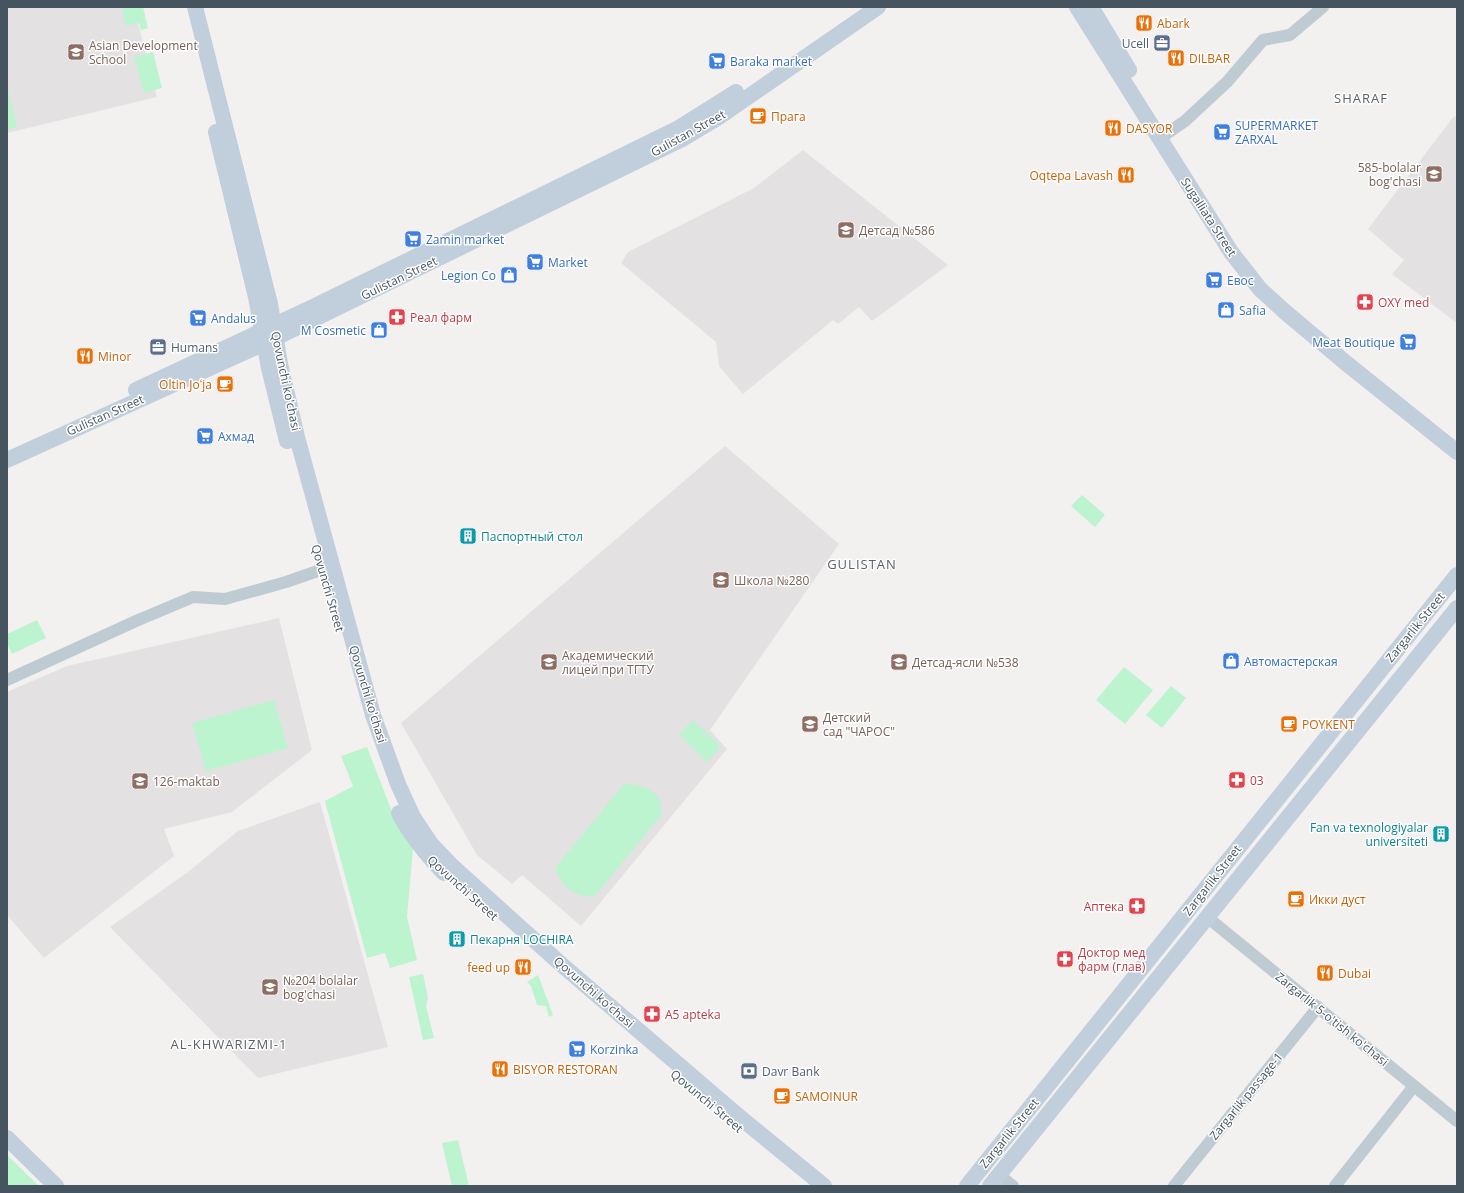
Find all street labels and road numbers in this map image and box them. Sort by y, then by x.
street label: Gulistan Street [648,105,728,161]
street label: Sugalliata Street [1177,174,1241,260]
street label: Gulistan Street [358,252,440,304]
street label: Qovunchi ko'chasi [267,330,305,432]
street label: Gulistan Street [64,390,146,440]
street label: Qovunchi Street [307,542,349,634]
street label: Zargarlik Street [1381,588,1449,666]
street label: Qovunchi ko'chasi [345,643,391,745]
street label: Zargarlik Street [1179,841,1245,919]
street label: Qovunchi Street [424,852,502,924]
street label: Qovunchi ko'chasi [550,952,638,1032]
street label: Zargarlik 5-o'tish ko'chasi [1272,968,1392,1070]
street label: Zargarlik passage-1 [1205,1049,1287,1143]
street label: Qovunchi Street [667,1066,747,1136]
street label: Zargarlik Street [975,1094,1043,1172]

